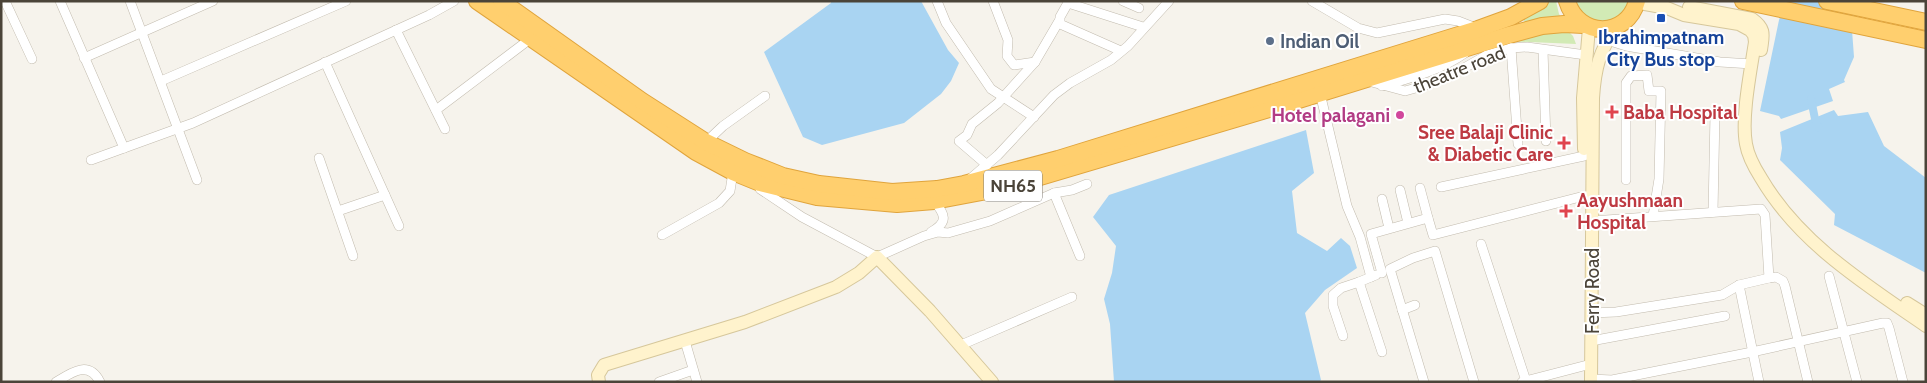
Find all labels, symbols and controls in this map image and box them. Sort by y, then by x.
marker: Ibrahimpatnam City Bus stop [1655,12,1667,24]
place label: Ibrahimpatnam City Bus stop [1598,26,1724,71]
place label: Indian Oil [1280,30,1359,53]
marker: Indian Oil [1264,35,1276,47]
street label: theatre road [1410,41,1509,98]
place label: Baba Hospital [1623,101,1738,124]
place label: Hotel palagani [1271,104,1390,127]
marker: Baba Hospital [1605,105,1619,119]
marker: Hotel palagani [1394,109,1406,121]
place label: Sree Balaji Clinic & Diabetic Care [1418,121,1553,166]
marker: Sree Balaji Clinic & Diabetic Care [1557,136,1571,150]
road number: NH65 [984,170,1042,202]
place label: Aayushmaan Hospital [1577,189,1683,234]
marker: Aayushmaan Hospital [1559,204,1573,218]
street label: Ferry Road [1581,248,1604,334]

